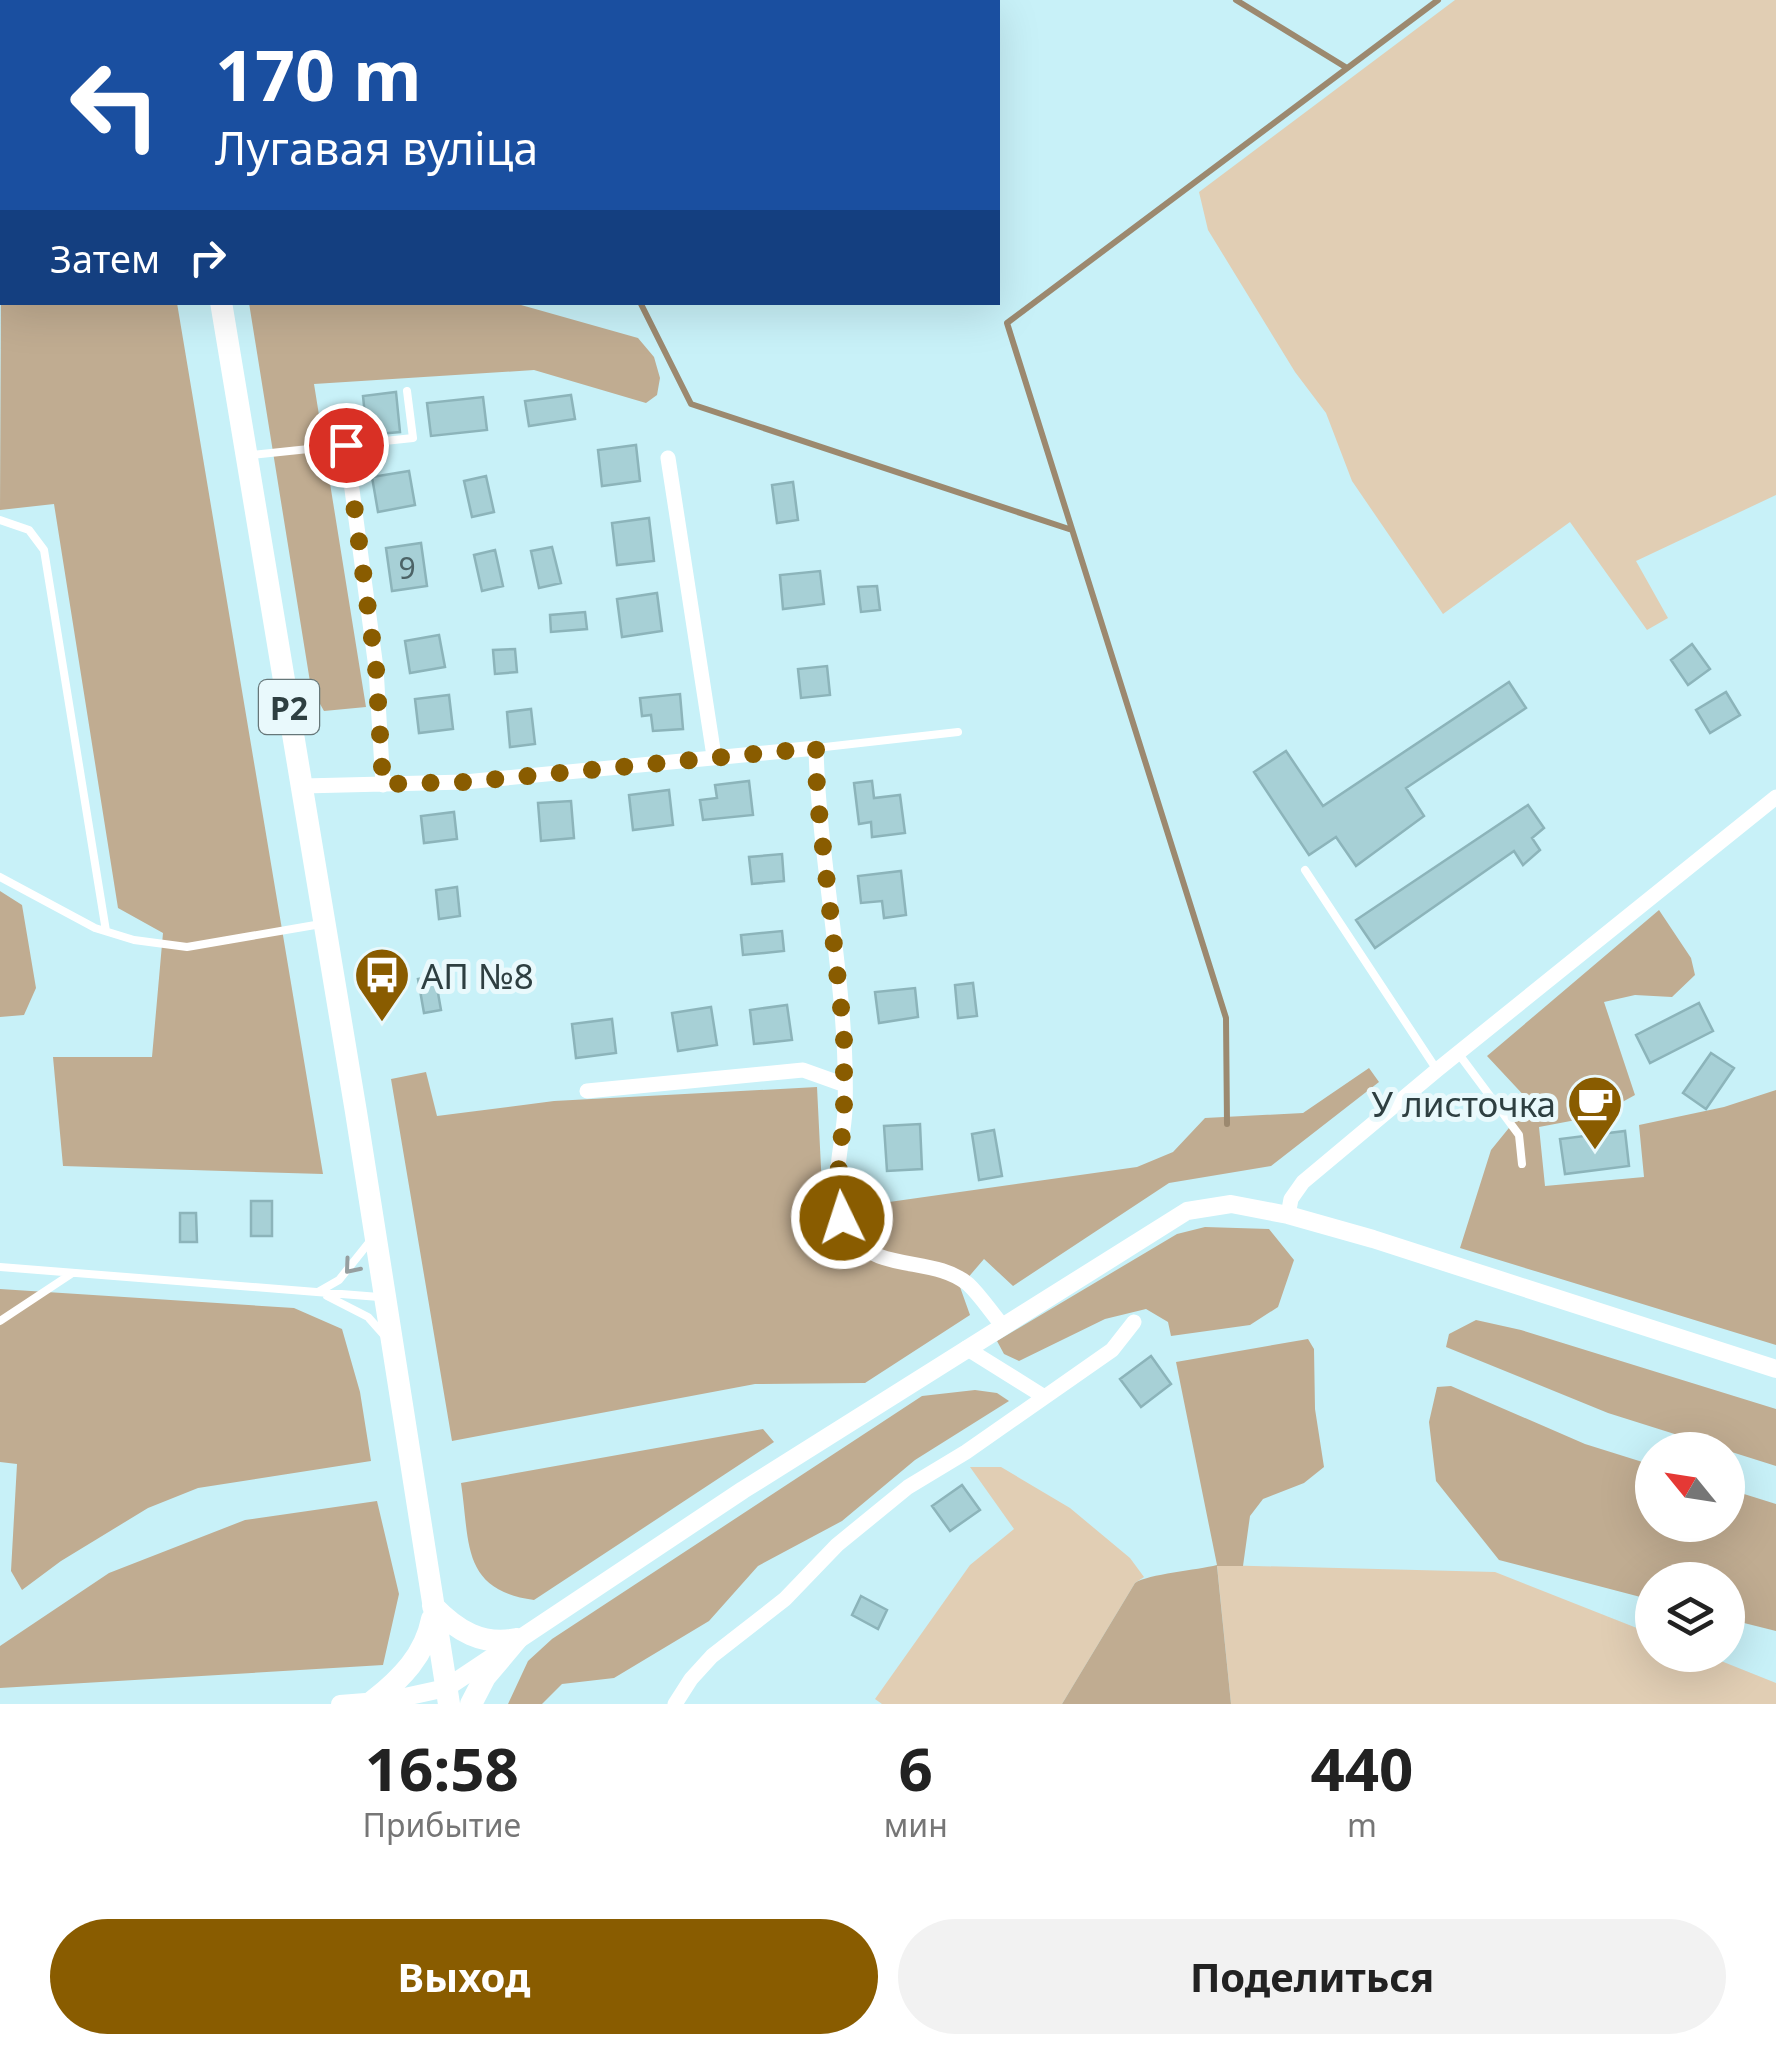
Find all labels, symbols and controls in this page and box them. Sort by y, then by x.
text: 170 m [215,26,422,122]
icon: left [50,40,180,170]
text: Лугавая вуліца [215,117,538,178]
icon: right [180,230,235,285]
text: Затем [50,232,160,284]
pin [304,403,389,488]
icon: arrive [319,418,374,473]
house number: 9 [398,547,416,588]
road number: Р2 [259,680,319,734]
bus stop icon: АП №8 [352,945,412,1024]
place label: АП №8 [421,952,534,999]
cafe icon: У листочка [1565,1073,1625,1152]
place label: У листочка [1371,1080,1556,1127]
position arrow [790,1166,894,1270]
one-way arrow [345,1256,363,1274]
north arrow [1635,1432,1745,1542]
map controls [1635,1432,1745,1672]
button: layers [1635,1562,1745,1672]
text: 16:58 [365,1727,519,1809]
text: 6 [899,1727,933,1809]
text: 440 [1310,1727,1413,1809]
text: Прибытие [363,1803,521,1846]
text: мин [884,1803,948,1846]
text: m [1347,1803,1377,1846]
button: Выход [50,1919,878,2034]
button: Поделиться [898,1919,1726,2034]

